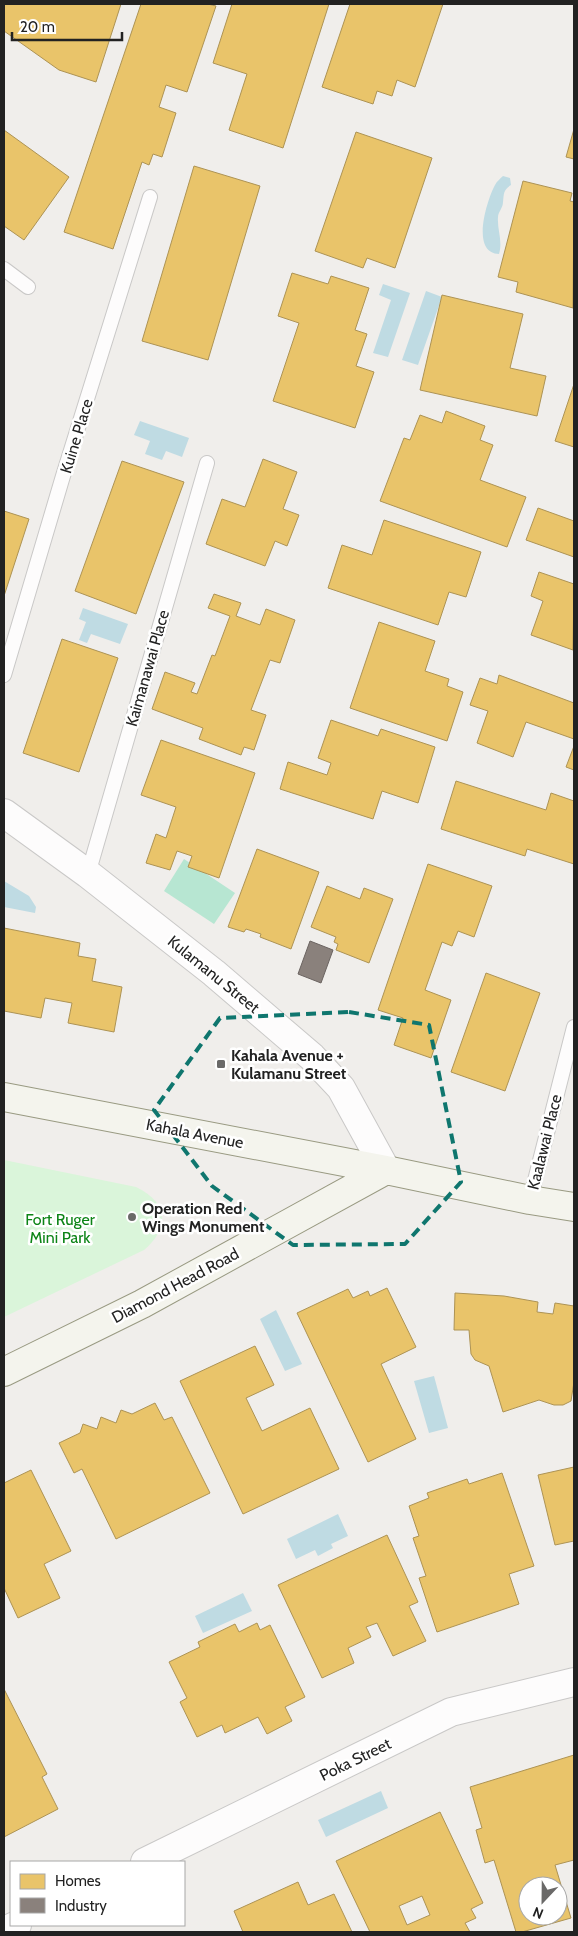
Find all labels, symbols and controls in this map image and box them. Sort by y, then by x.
scale bar [12,10,122,42]
text: 20 m [20,18,55,36]
street label: Kuine Place [56,397,97,476]
street label: Kaimanawai Place [122,608,173,729]
street label: Kulamanu Street [164,932,264,1017]
place label: Kahala Avenue + Kulamanu Street [231,1046,347,1083]
marker: Kahala Avenue + Kulamanu Street [215,1058,227,1070]
street label: Kaalawai Place [523,1092,566,1192]
street label: Kahala Avenue [145,1115,245,1152]
place label: Operation Red Wings Monument [142,1199,265,1236]
park label: Fort Ruger Mini Park [25,1210,96,1247]
marker: Operation Red Wings Monument [126,1211,138,1223]
street label: Diamond Head Road [109,1244,242,1327]
street label: Poka Street [316,1734,395,1785]
legend [10,1861,185,1926]
text: Homes [55,1872,101,1890]
north arrow [518,1876,568,1926]
text: Industry [55,1897,107,1915]
text: N [530,1903,546,1923]

